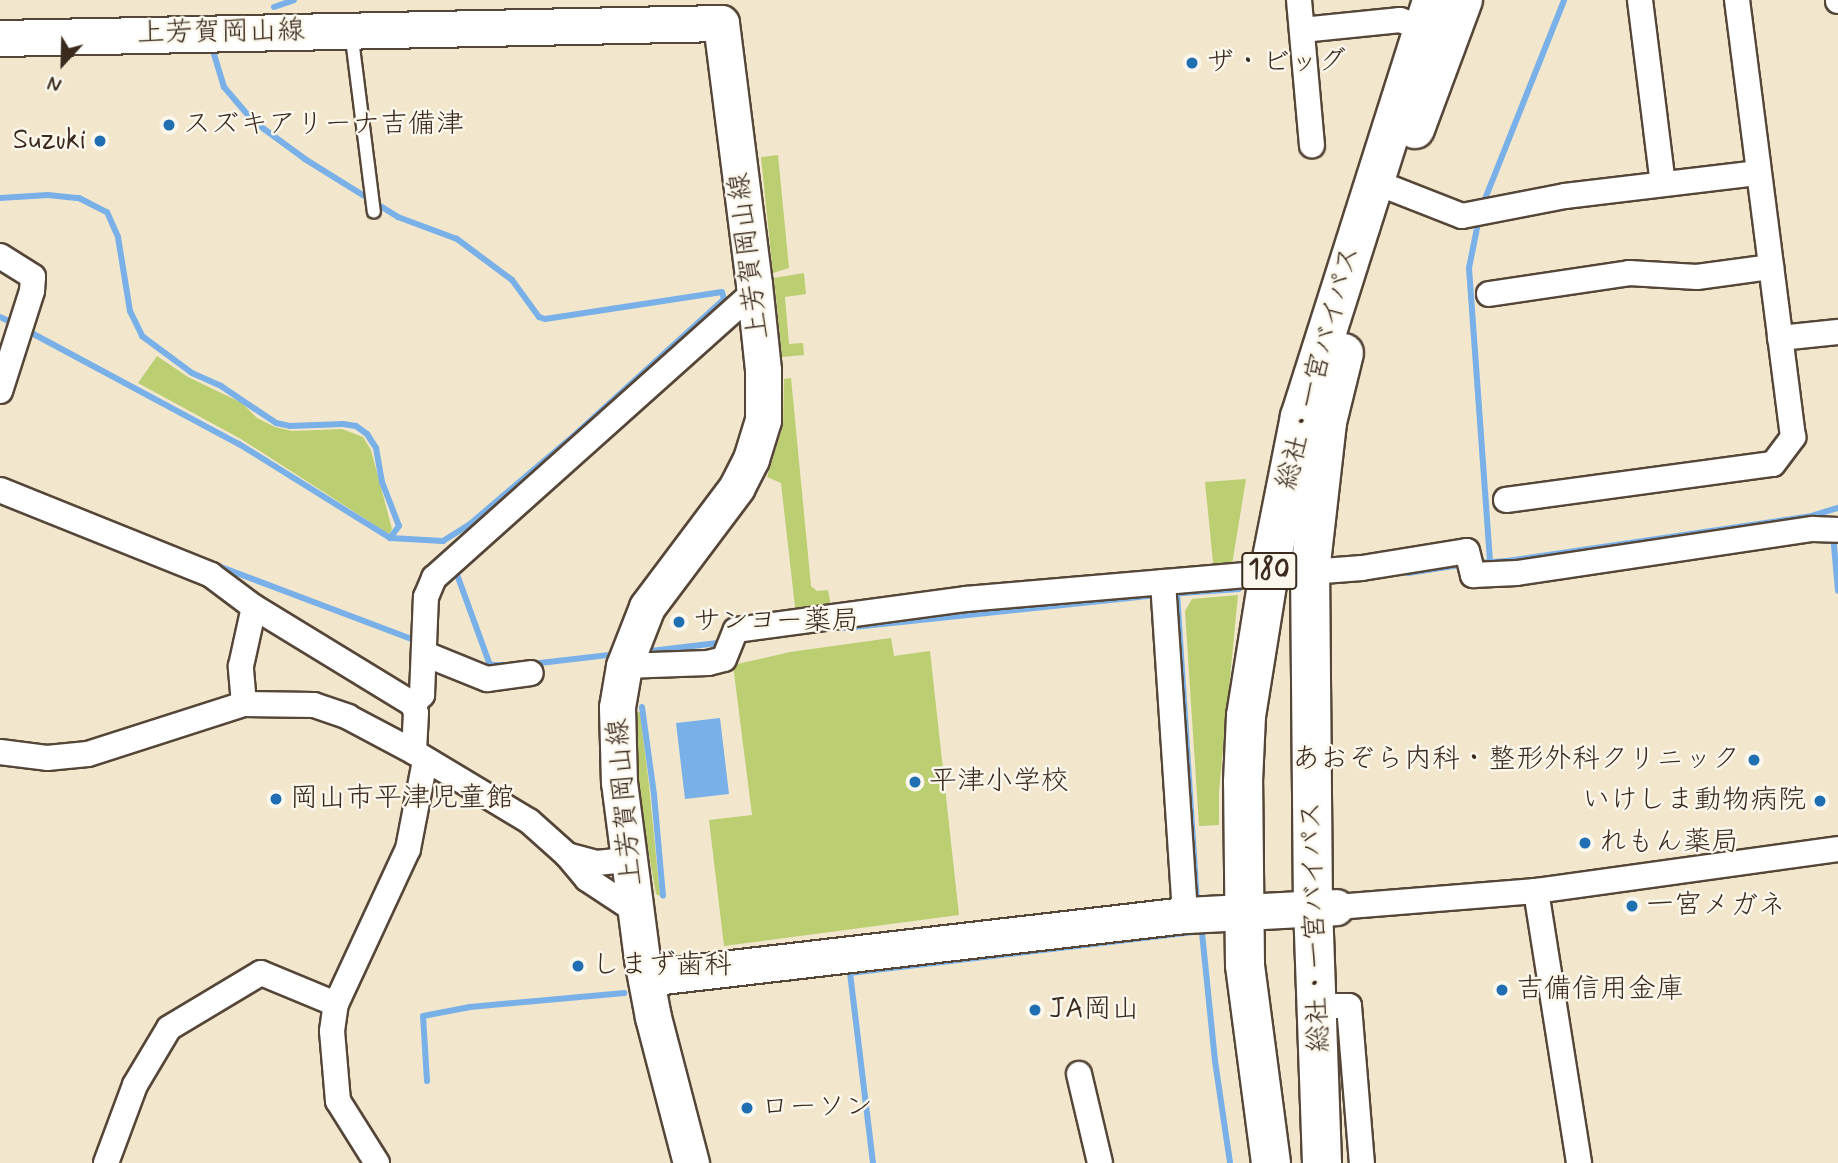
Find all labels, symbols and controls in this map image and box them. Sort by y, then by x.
street label: 上芳賀岡山線 [137,15,305,51]
north arrow [28,28,98,98]
place label: ザ・ビッグ [1206,46,1346,80]
marker: ザ・ビッグ [1184,55,1200,71]
text: N [44,69,65,97]
place label: スズキアリーナ吉備津 [183,108,463,142]
marker: スズキアリーナ吉備津 [161,117,177,133]
place label: Suzuki [13,124,86,158]
marker: Suzuki [92,133,108,149]
street label: 上芳賀岡山線 [723,171,777,341]
street label: 総社・一宮バイパス [1270,242,1368,494]
road number: 180 [1241,548,1297,594]
place label: サンヨー薬局 [693,605,859,639]
marker: サンヨー薬局 [671,614,687,630]
street label: 上芳賀岡山線 [602,717,650,887]
place label: あおぞら内科・整形外科クリニック [1292,743,1740,777]
marker: あおぞら内科・整形外科クリニック [1746,752,1762,768]
place label: 平津小学校 [929,765,1069,799]
marker: 平津小学校 [907,774,923,790]
place label: 岡山市平津児童館 [290,782,514,816]
place label: いけしま動物病院 [1582,784,1806,818]
marker: 岡山市平津児童館 [268,791,284,807]
marker: いけしま動物病院 [1812,793,1828,809]
street label: 総社・一宮バイパス [1295,800,1337,1054]
place label: れもん薬局 [1599,826,1739,860]
marker: れもん薬局 [1577,835,1593,851]
place label: 一宮メガネ [1646,889,1786,923]
marker: 一宮メガネ [1624,898,1640,914]
place label: しまず歯科 [592,949,732,983]
marker: しまず歯科 [570,958,586,974]
place label: 吉備信用金庫 [1516,973,1684,1007]
marker: 吉備信用金庫 [1494,982,1510,998]
place label: JA岡山 [1049,993,1140,1027]
marker: JA岡山 [1027,1002,1043,1018]
place label: ローソン [761,1091,873,1125]
marker: ローソン [739,1100,755,1116]

